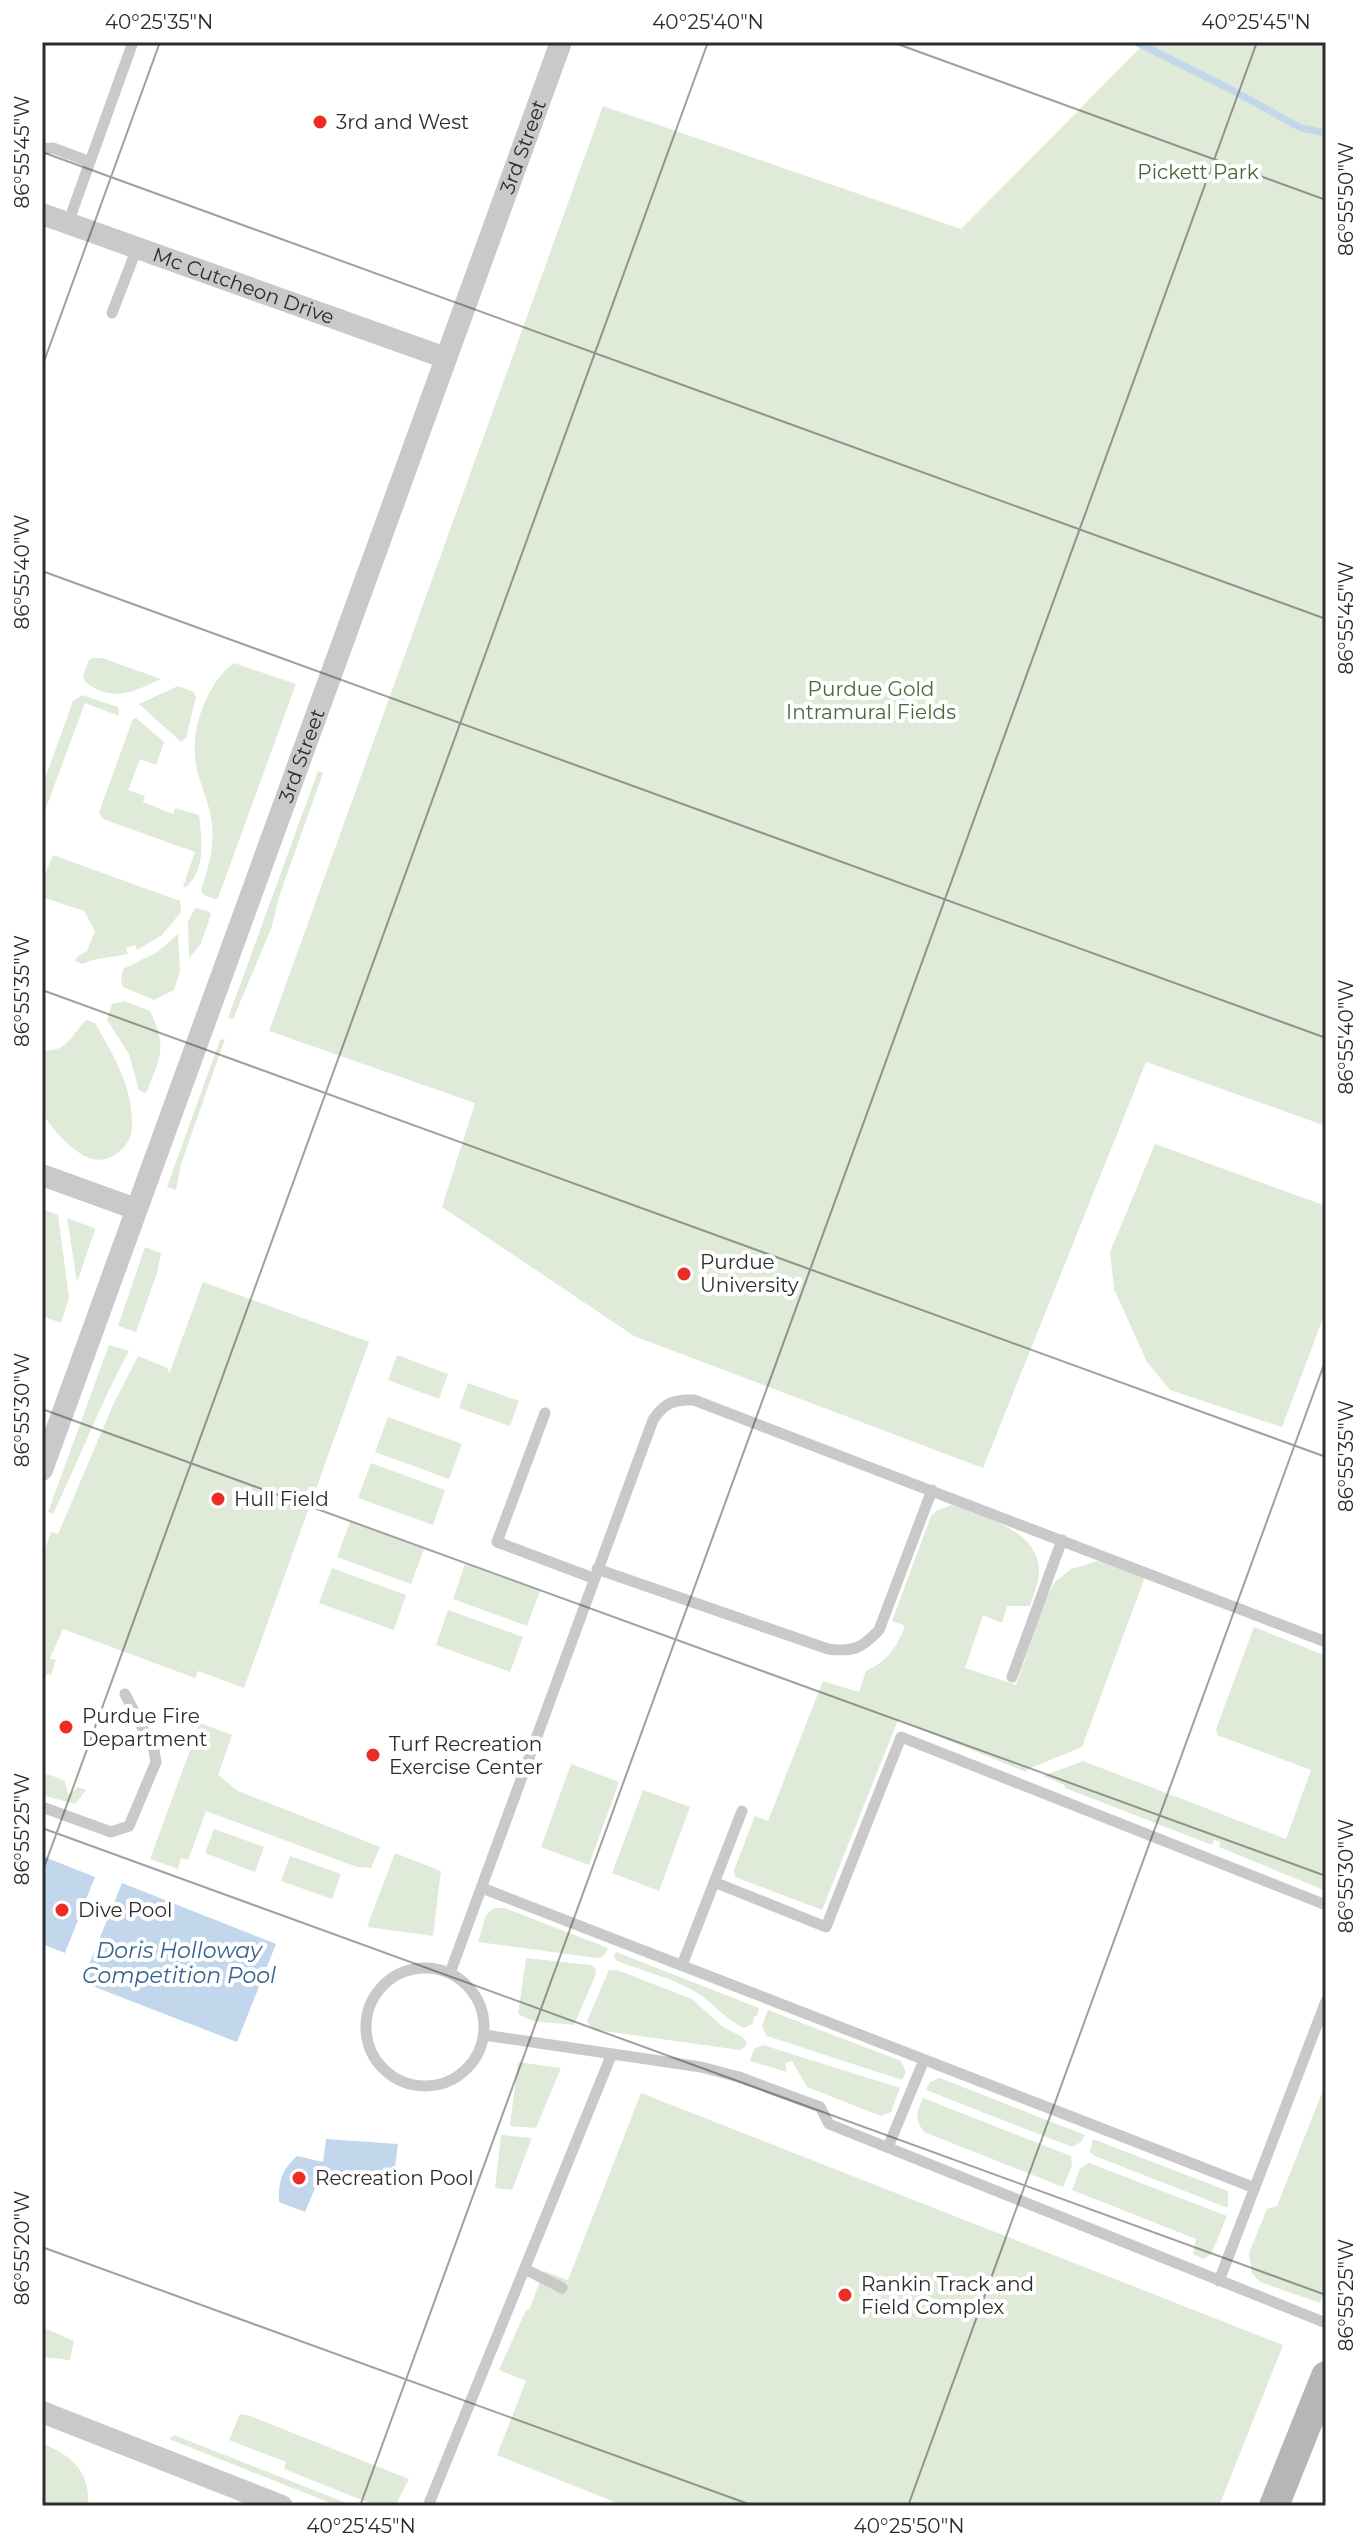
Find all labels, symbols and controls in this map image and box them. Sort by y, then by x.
text: 40°25'35"N [105,10,213,34]
text: 40°25'40"N [652,10,764,34]
text: 40°25'45"N [1201,10,1311,34]
text: 86°55'45"W [10,95,34,209]
street label: 3rd Street [495,96,551,197]
place label: 3rd and West [336,110,469,134]
marker: 3rd and West [311,113,329,131]
text: 86°55'50"W [1334,142,1358,256]
park label: Pickett Park [1137,160,1259,184]
street label: Mc Cutcheon Drive [150,242,338,329]
text: 86°55'40"W [10,514,34,630]
text: 86°55'45"W [1334,561,1358,675]
park label: Purdue Gold Intramural Fields [786,677,956,724]
street label: 3rd Street [274,705,330,806]
text: 86°55'35"W [10,935,34,1047]
text: 86°55'40"W [1334,979,1358,1095]
place label: Purdue University [700,1250,799,1297]
marker: Purdue University [675,1265,693,1283]
text: 86°55'30"W [10,1353,34,1467]
text: 86°55'35"W [1334,1400,1358,1512]
place label: Hull Field [234,1487,329,1511]
marker: Hull Field [209,1490,227,1508]
place label: Purdue Fire Department [82,1704,207,1751]
marker: Purdue Fire Department [57,1718,75,1736]
place label: Turf Recreation Exercise Center [389,1732,543,1779]
marker: Turf Recreation Exercise Center [364,1746,382,1764]
text: 86°55'25"W [10,1773,34,1885]
text: 86°55'30"W [1334,1819,1358,1933]
place label: Dive Pool [78,1898,172,1922]
marker: Dive Pool [53,1901,71,1919]
water label: Doris Holloway Competition Pool [82,1937,276,1989]
place label: Recreation Pool [315,2166,474,2190]
marker: Recreation Pool [290,2169,308,2187]
text: 86°55'20"W [10,2191,34,2305]
text: 86°55'25"W [1334,2239,1358,2351]
place label: Rankin Track and Field Complex [861,2272,1034,2319]
marker: Rankin Track and Field Complex [836,2286,854,2304]
text: 40°25'45"N [306,2514,416,2538]
text: 40°25'50"N [854,2514,964,2538]

